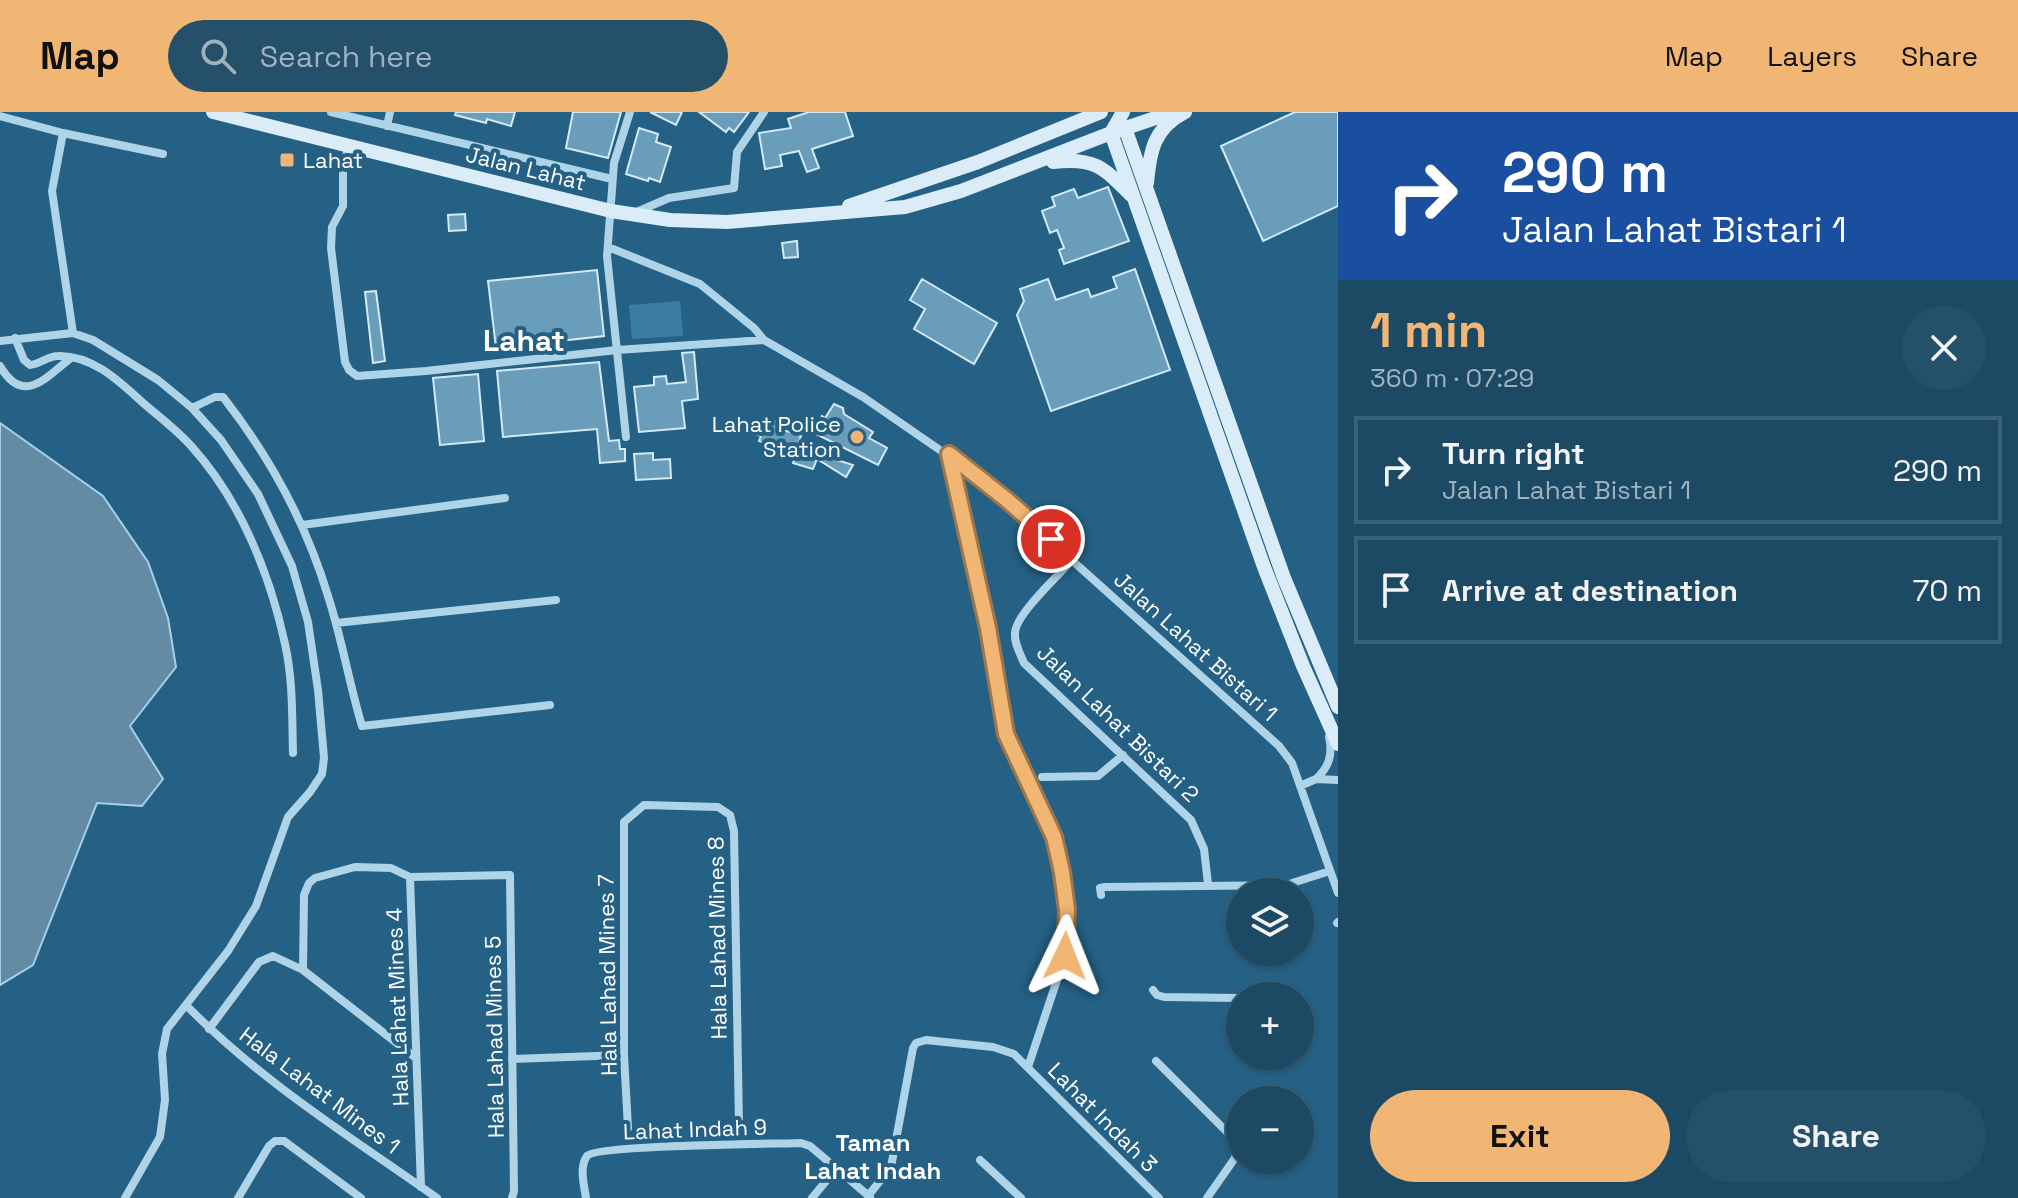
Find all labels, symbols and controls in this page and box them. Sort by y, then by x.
search box [168,20,728,92]
text: Map [40,32,120,80]
icon: search [196,34,240,78]
text: Search here [260,37,433,76]
text: Map [1665,38,1723,74]
text: Layers [1767,38,1857,74]
text: Share [1901,38,1978,74]
text: 290 m [1502,137,1668,208]
street label: Jalan Lahat [463,140,589,196]
icon: right [1370,144,1474,248]
place label: Lahat [303,146,363,174]
marker: Lahat [278,151,296,169]
text: Jalan Lahat Bistari 1 [1502,207,1847,253]
text: 1 min [1370,300,1487,361]
button: close [1902,306,1986,390]
district label: Lahat [483,321,565,360]
text: 360 m · 07:29 [1370,361,1535,395]
place label: Lahat Police Station [712,410,841,463]
marker: Lahat Police Station [848,428,866,446]
text: Turn right [1442,434,1585,473]
icon: right [1374,448,1418,492]
text: 290 m [1893,451,1982,490]
text: Jalan Lahat Bistari 1 [1442,473,1691,507]
pin [1017,505,1085,573]
icon: arrive [1029,517,1073,561]
street label: Jalan Lahat Bistari 1 [1108,565,1284,727]
icon: arrive [1374,568,1418,612]
text: Arrive at destination [1442,571,1738,610]
text: 70 m [1913,571,1982,610]
street label: Jalan Lahat Bistari 2 [1031,638,1205,808]
street label: Hala Lahad Mines 8 [701,836,733,1040]
street label: Hala Lahad Mines 7 [591,874,623,1076]
map controls [1226,878,1314,1174]
button: layers [1226,878,1314,966]
street label: Hala Lahat Mines 4 [380,907,414,1107]
position arrow [1023,914,1107,998]
street label: Hala Lahad Mines 5 [478,936,510,1138]
button: + [1226,982,1314,1070]
street label: Hala Lahat Mines 1 [234,1020,406,1160]
street label: Lahat Indah 3 [1042,1056,1164,1178]
button: − [1226,1086,1314,1174]
button: Exit [1370,1090,1670,1182]
button: Share [1686,1090,1986,1182]
street label: Lahat Indah 9 [622,1112,768,1146]
district label: Taman Lahat Indah [805,1127,941,1186]

